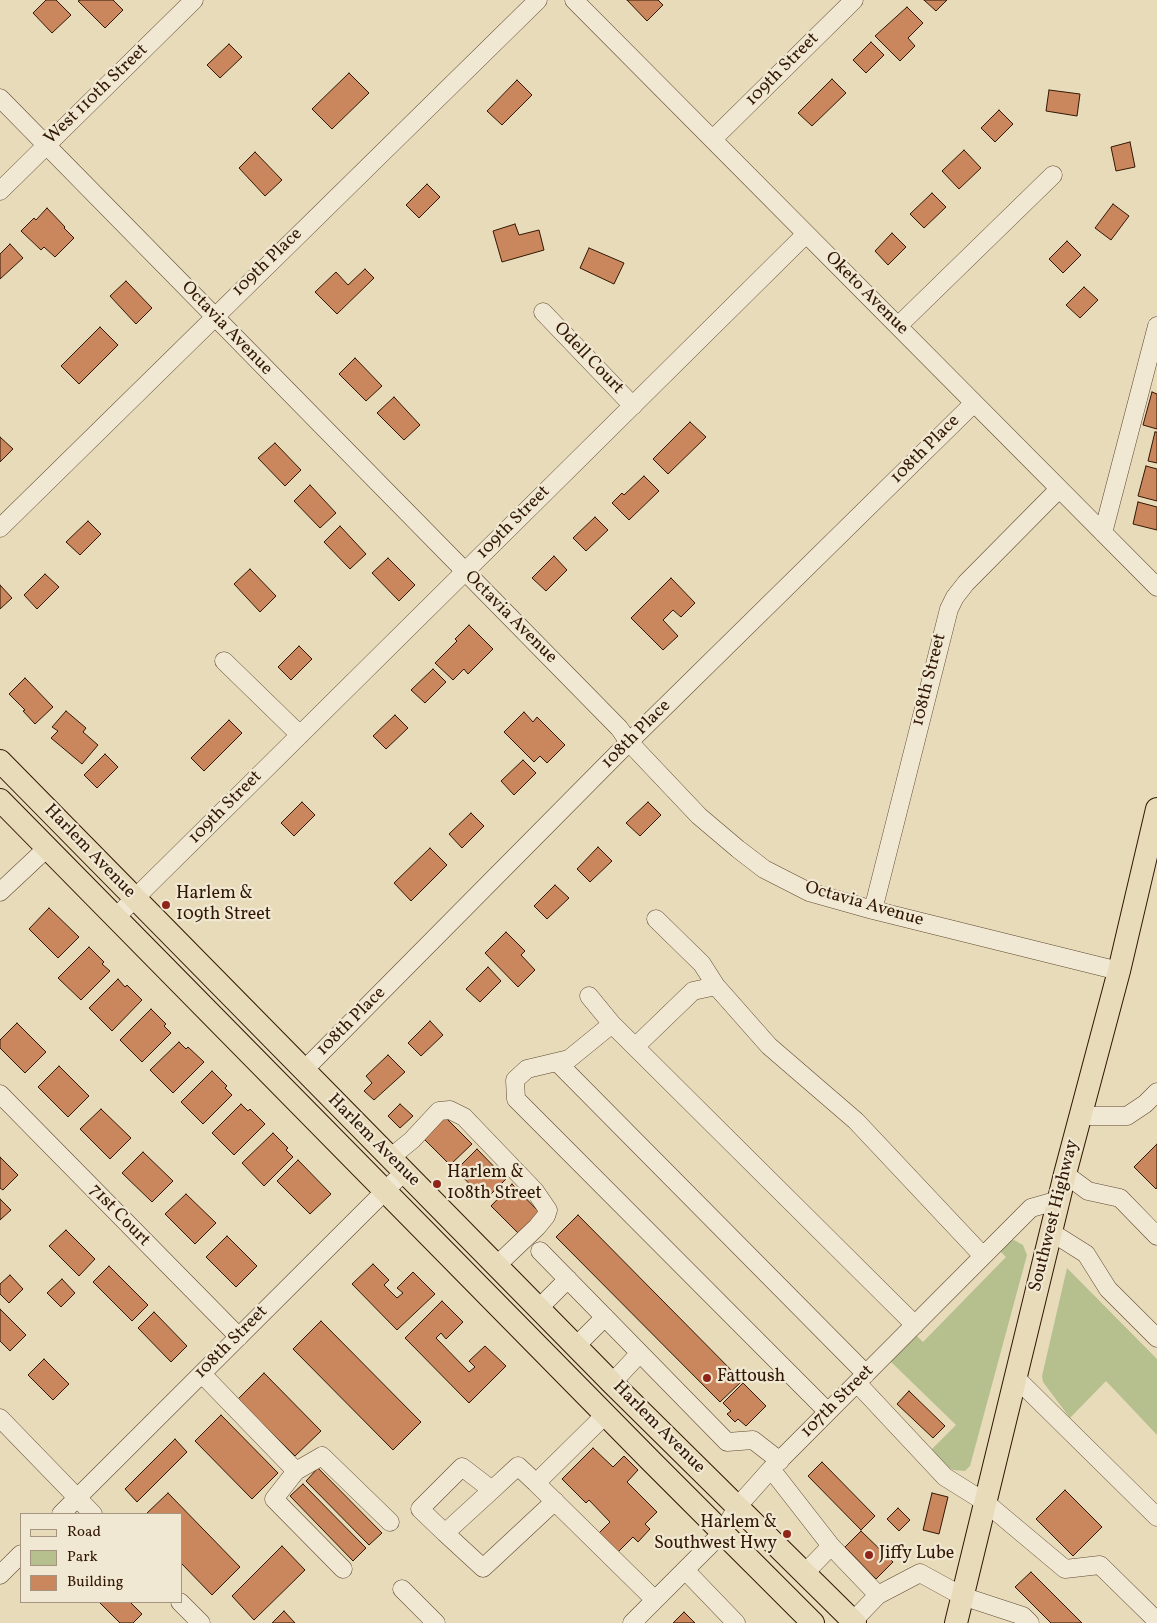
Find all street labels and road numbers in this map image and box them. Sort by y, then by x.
street label: 109th Street [742,29,824,111]
street label: West 110th Street [41,40,153,150]
street label: 109th Place [228,224,308,302]
street label: Oketo Avenue [820,248,912,340]
street label: Octavia Avenue [176,278,276,380]
street label: Odell Court [548,319,628,399]
street label: 108th Place [887,411,965,489]
street label: 109th Street [473,482,555,564]
street label: Octavia Avenue [459,567,561,669]
street label: 108th Street [908,631,952,729]
street label: 108th Place [598,696,676,774]
street label: 109th Street [185,767,267,849]
street label: Harlem Avenue [39,800,139,904]
street label: Octavia Avenue [802,878,926,932]
street label: 108th Place [313,983,391,1061]
street label: Harlem Avenue [322,1090,424,1192]
street label: Southwest Highway [1026,1138,1084,1294]
street label: 71st Court [84,1180,154,1252]
street label: 108th Street [191,1302,273,1384]
street label: 107th Street [797,1361,879,1443]
street label: Harlem Avenue [607,1377,709,1479]

